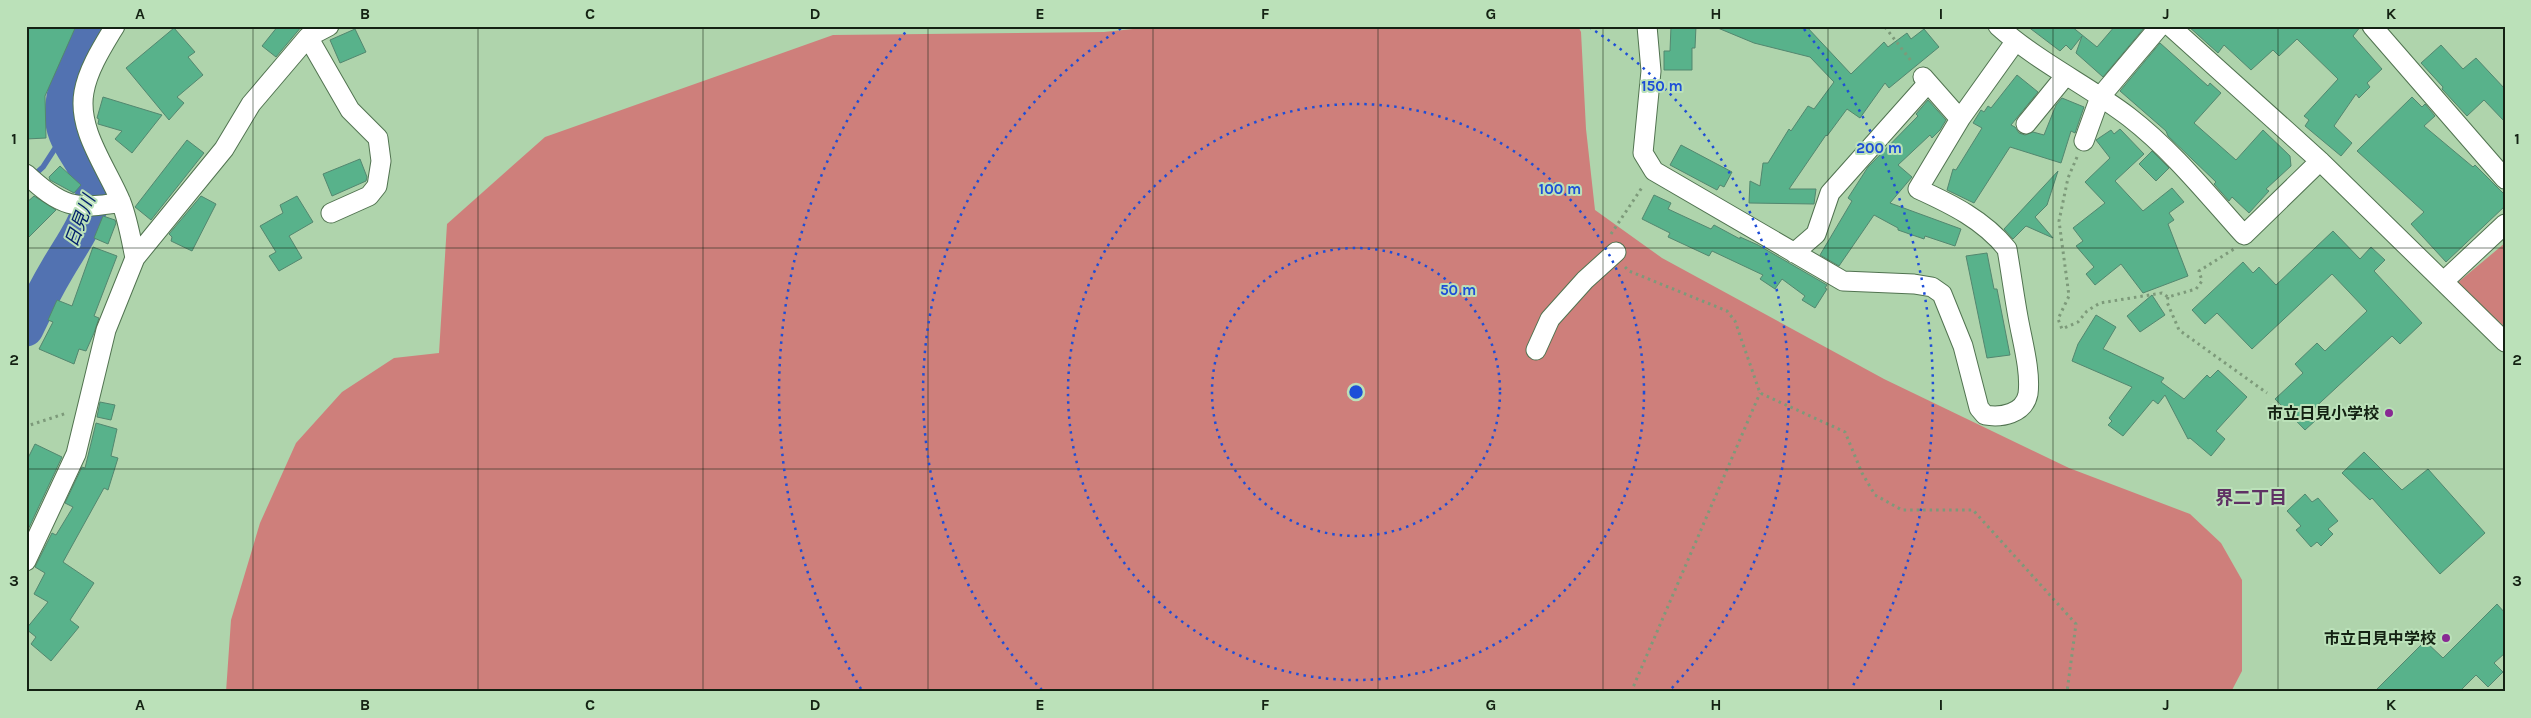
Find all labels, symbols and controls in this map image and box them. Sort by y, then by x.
text: A [135,4,145,23]
text: B [360,4,370,23]
text: C [585,4,595,23]
text: D [810,4,821,23]
text: E [1035,4,1045,23]
text: F [1261,4,1270,23]
text: G [1486,4,1496,23]
text: H [1710,4,1722,23]
text: I [1939,4,1943,23]
text: J [2162,4,2170,23]
text: K [2386,4,2397,23]
text: 150 m [1641,77,1683,95]
text: 1 [11,129,17,148]
text: 1 [2514,129,2520,148]
text: 200 m [1856,139,1902,157]
text: 100 m [1539,180,1581,198]
water label: 日見川 [60,190,101,250]
text: 50 m [1440,281,1476,299]
text: 2 [9,350,19,369]
text: 2 [2512,350,2522,369]
centre of rings [1347,383,1365,401]
place label: 市立日見小学校 [2267,404,2379,423]
marker: 市立日見小学校 [2383,407,2395,419]
district label: 界二丁目 [2215,487,2287,509]
text: 3 [9,571,19,590]
text: 3 [2512,571,2522,590]
place label: 市立日見中学校 [2324,629,2436,648]
marker: 市立日見中学校 [2440,632,2452,644]
text: A [135,695,145,714]
text: B [360,695,370,714]
text: C [585,695,595,714]
text: D [810,695,821,714]
text: E [1035,695,1045,714]
text: F [1261,695,1270,714]
text: G [1486,695,1496,714]
text: H [1710,695,1722,714]
text: I [1939,695,1943,714]
text: J [2162,695,2170,714]
text: K [2386,695,2397,714]

